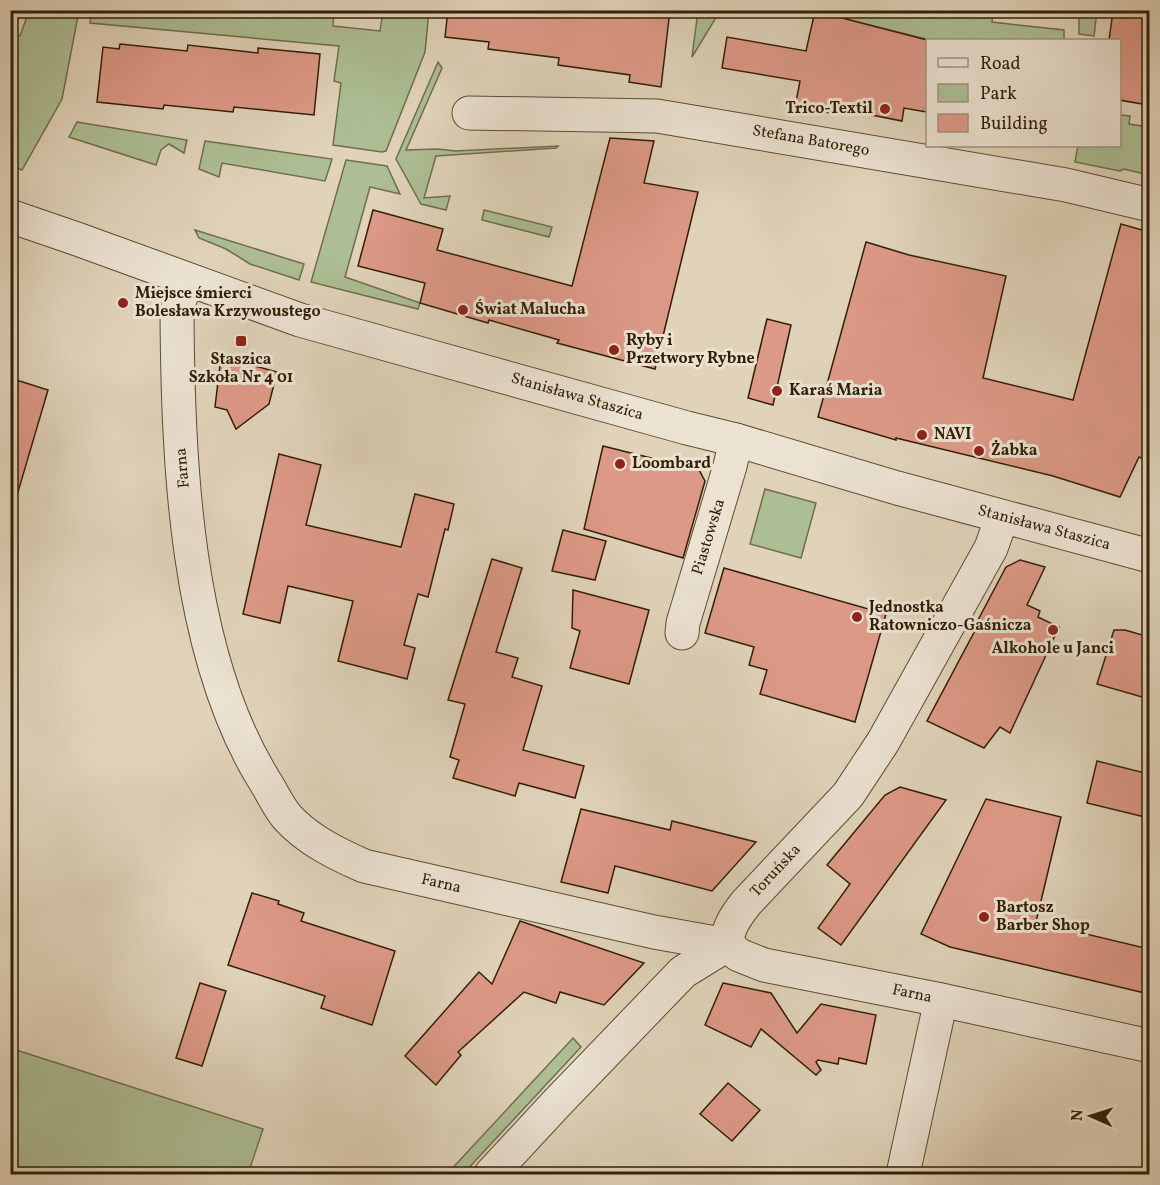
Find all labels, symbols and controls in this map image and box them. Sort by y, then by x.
legend [926,39,1121,147]
text: Road [980,52,1021,77]
text: Park [980,82,1017,107]
place label: Trico-Textil [785,98,874,120]
marker: Trico-Textil [878,102,892,116]
text: Building [980,112,1048,137]
street label: Stefana Batorego [751,120,871,162]
place label: Miejsce śmierci Bolesława Krzywoustego [135,283,321,323]
marker: Miejsce śmierci Bolesława Krzywoustego [116,296,130,310]
place label: Świat Malucha [475,299,586,321]
marker: Świat Malucha [456,303,470,317]
place label: Ryby i Przetwory Rybne [626,330,755,370]
marker: Staszica Szkoła Nr 4 01 [234,334,248,348]
marker: Ryby i Przetwory Rybne [607,343,621,357]
place label: Staszica Szkoła Nr 4 01 [189,349,293,389]
street label: Stanisława Staszica [508,368,646,426]
place label: Karaś Maria [789,380,883,402]
marker: Karaś Maria [770,384,784,398]
place label: NAVI [934,424,971,446]
marker: NAVI [915,428,929,442]
place label: Żabka [991,440,1038,462]
marker: Żabka [972,444,986,458]
street label: Farna [170,447,196,489]
place label: Loombard [632,453,711,475]
marker: Loombard [613,457,627,471]
street label: Piastowska [687,496,731,578]
street label: Stanisława Staszica [975,500,1113,556]
place label: Jednostka Ratowniczo-Gaśnicza [868,597,1032,637]
marker: Jednostka Ratowniczo-Gaśnicza [850,610,864,624]
marker: Alkohole u Janci [1046,623,1060,637]
place label: Alkohole u Janci [992,638,1115,660]
street label: Toruńska [746,840,806,902]
street label: Farna [419,869,463,899]
place label: Bartosz Barber Shop [996,897,1090,937]
marker: Bartosz Barber Shop [977,910,991,924]
street label: Farna [890,979,934,1009]
north arrow [1061,1086,1121,1146]
text: N [1067,1109,1089,1122]

